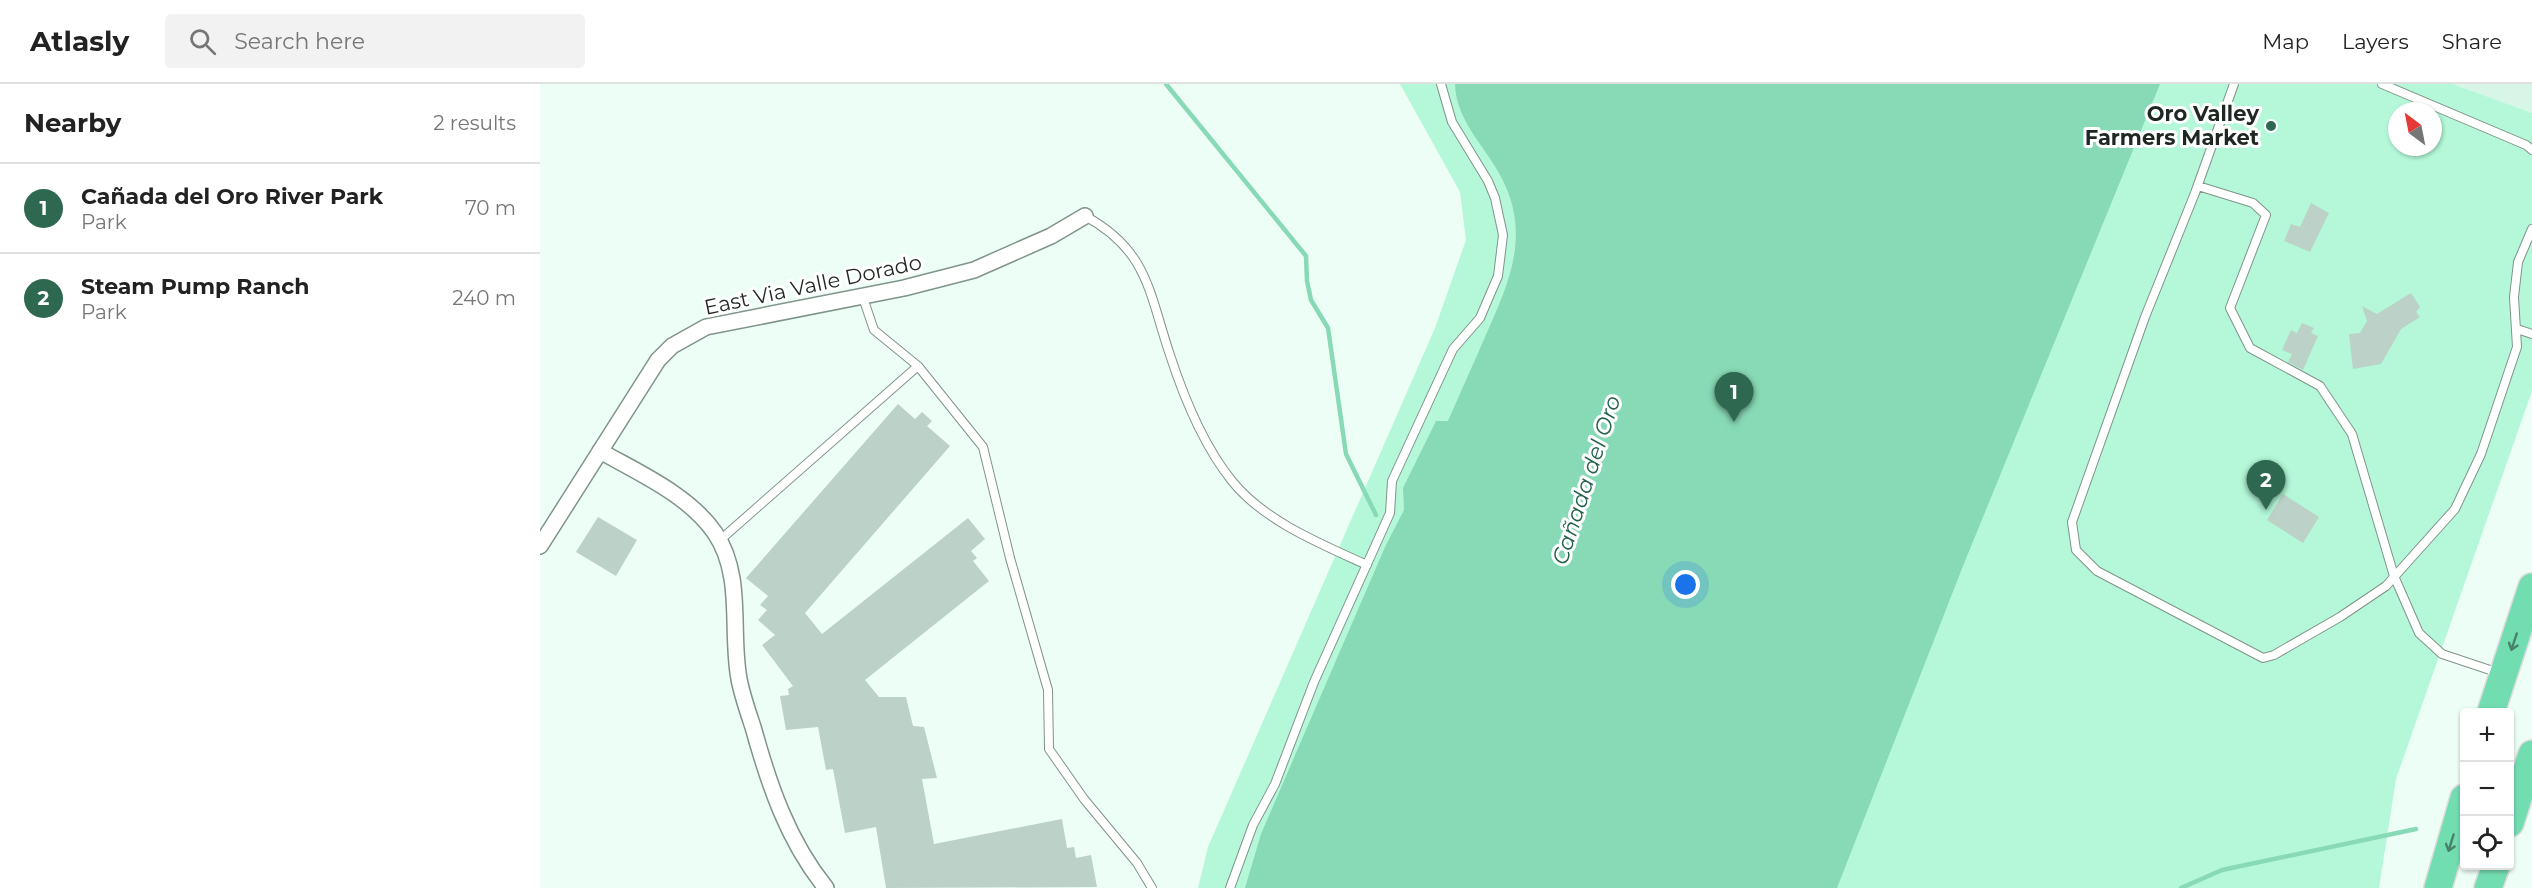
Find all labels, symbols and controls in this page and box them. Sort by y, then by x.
search box [165,14,585,68]
text: Atlasly [30,24,129,58]
icon: search [186,25,219,58]
text: Search here [234,28,365,55]
text: Map [2262,29,2309,54]
text: Layers [2342,29,2409,54]
text: Share [2442,29,2502,54]
place label: Oro Valley Farmers Market [2085,101,2259,150]
north arrow [2388,102,2442,156]
text: Nearby [24,107,121,139]
text: 2 results [433,111,516,135]
marker: Oro Valley Farmers Market [2264,119,2278,133]
text: Cañada del Oro River Park [81,183,383,210]
text: 1 [40,196,47,220]
text: 70 m [465,196,516,220]
text: Park [81,210,127,234]
street label: East Via Valle Dorado [702,249,924,320]
text: Steam Pump Ranch [81,273,309,300]
text: 2 [38,286,49,310]
text: 240 m [452,286,516,310]
text: Park [81,300,127,324]
pin: 1 [1714,372,1754,422]
water label: Cañada del Oro [1546,392,1627,568]
pin: 2 [2246,460,2286,510]
your location [1671,570,1700,599]
one-way arrow [2507,632,2518,651]
map controls [2460,708,2514,870]
button: + [2460,708,2514,762]
button: − [2460,762,2514,816]
button: locate [2460,816,2514,870]
one-way arrow [2445,833,2456,852]

